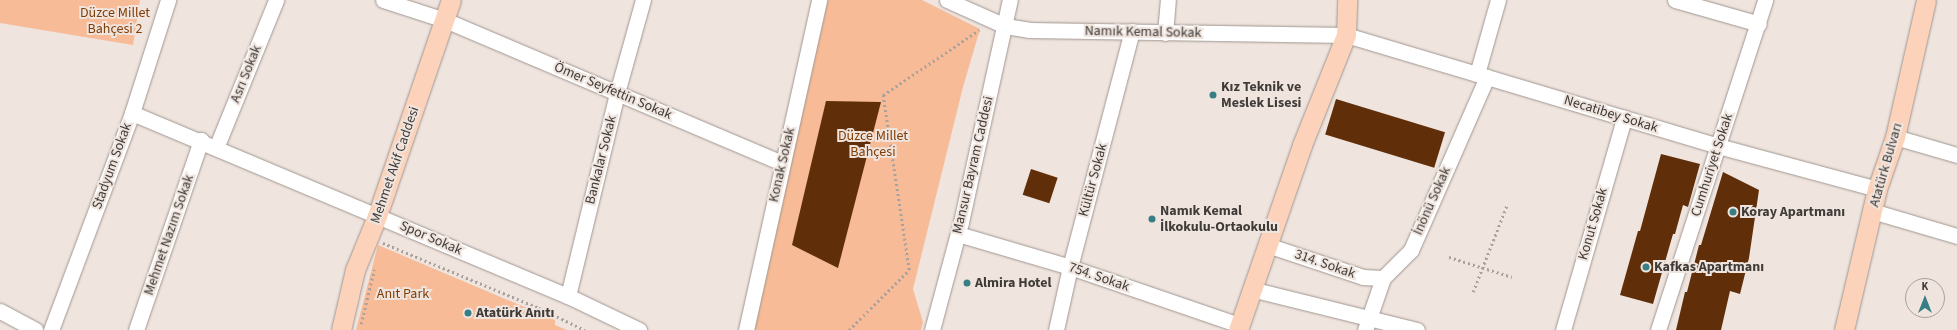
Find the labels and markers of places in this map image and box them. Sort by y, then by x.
place label: Kız Teknik ve Meslek Lisesi [1221,79,1301,112]
marker: Kız Teknik ve Meslek Lisesi [1208,90,1218,100]
place label: Namık Kemal İlkokulu-Ortaokulu [1160,203,1278,236]
place label: Koray Apartmanı [1741,204,1845,220]
marker: Koray Apartmanı [1728,207,1738,217]
marker: Namık Kemal İlkokulu-Ortaokulu [1147,214,1157,224]
place label: Kafkas Apartmanı [1654,259,1764,275]
marker: Kafkas Apartmanı [1641,262,1651,272]
place label: Almira Hotel [975,275,1051,291]
marker: Almira Hotel [962,278,972,288]
place label: Atatürk Anıtı [476,305,554,321]
marker: Atatürk Anıtı [463,308,473,318]

